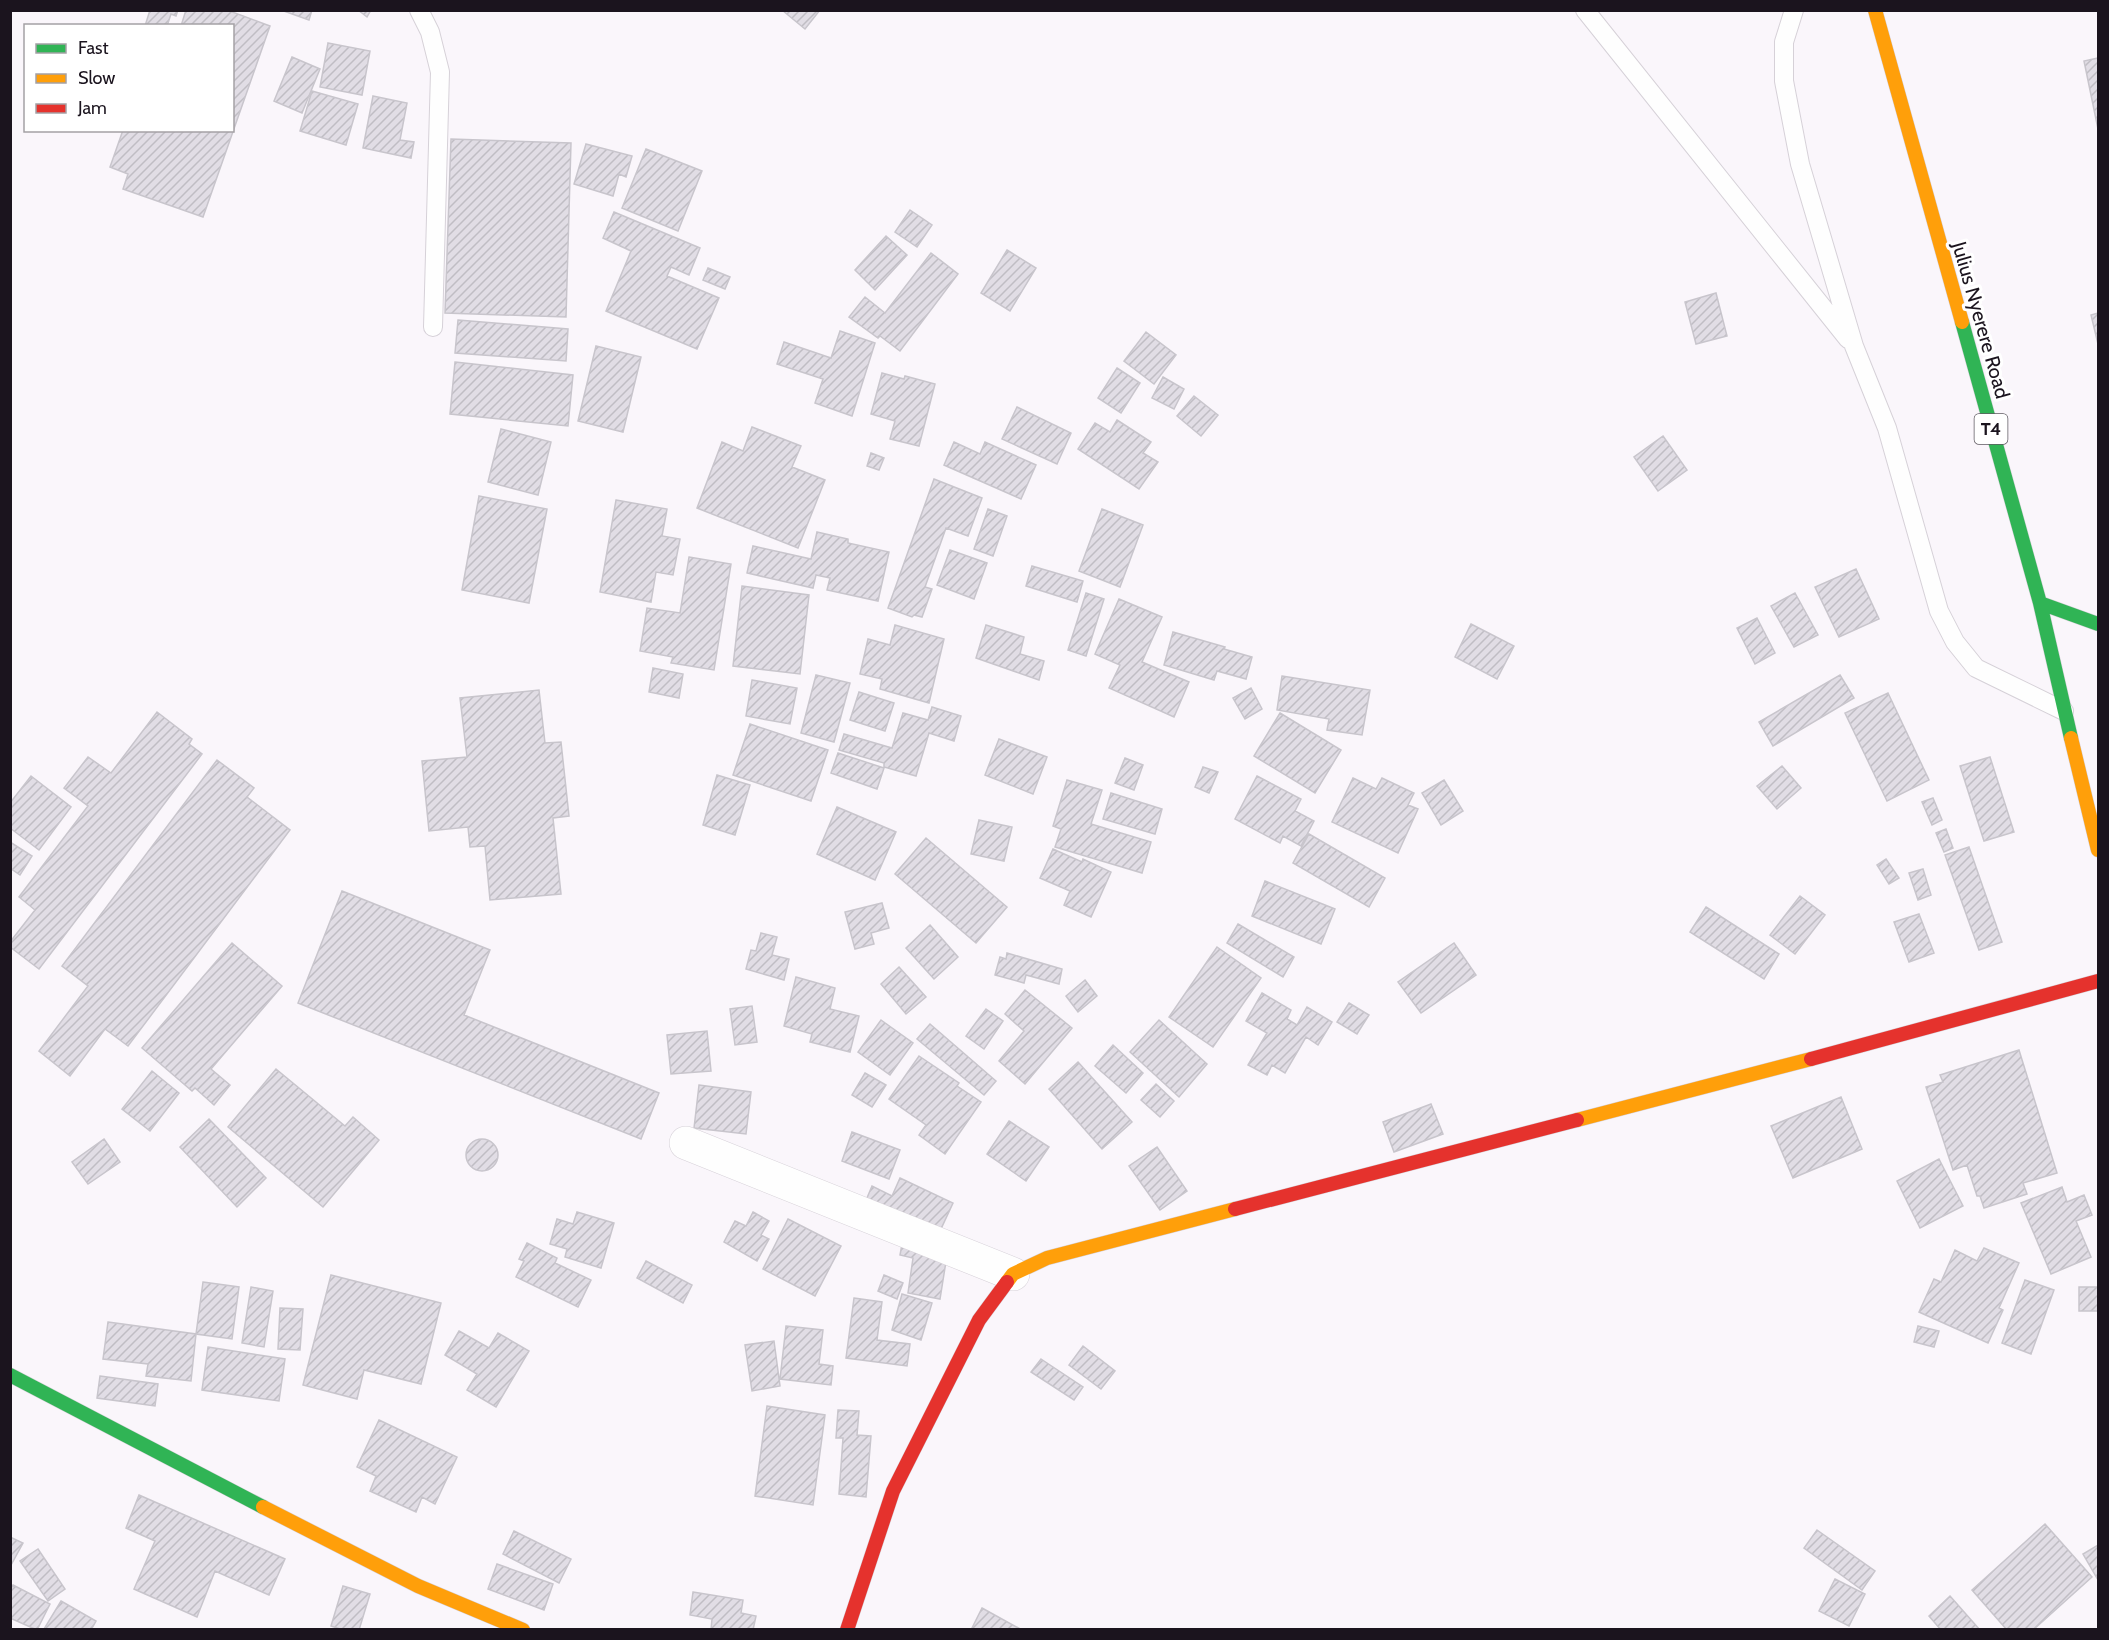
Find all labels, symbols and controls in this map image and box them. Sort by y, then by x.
legend [24,24,234,132]
text: Fast [78,37,109,59]
text: Slow [78,67,115,89]
text: Jam [77,97,107,119]
street label: Julius Nyerere Road [1947,238,2015,401]
road number: T4 [1974,414,2008,444]

